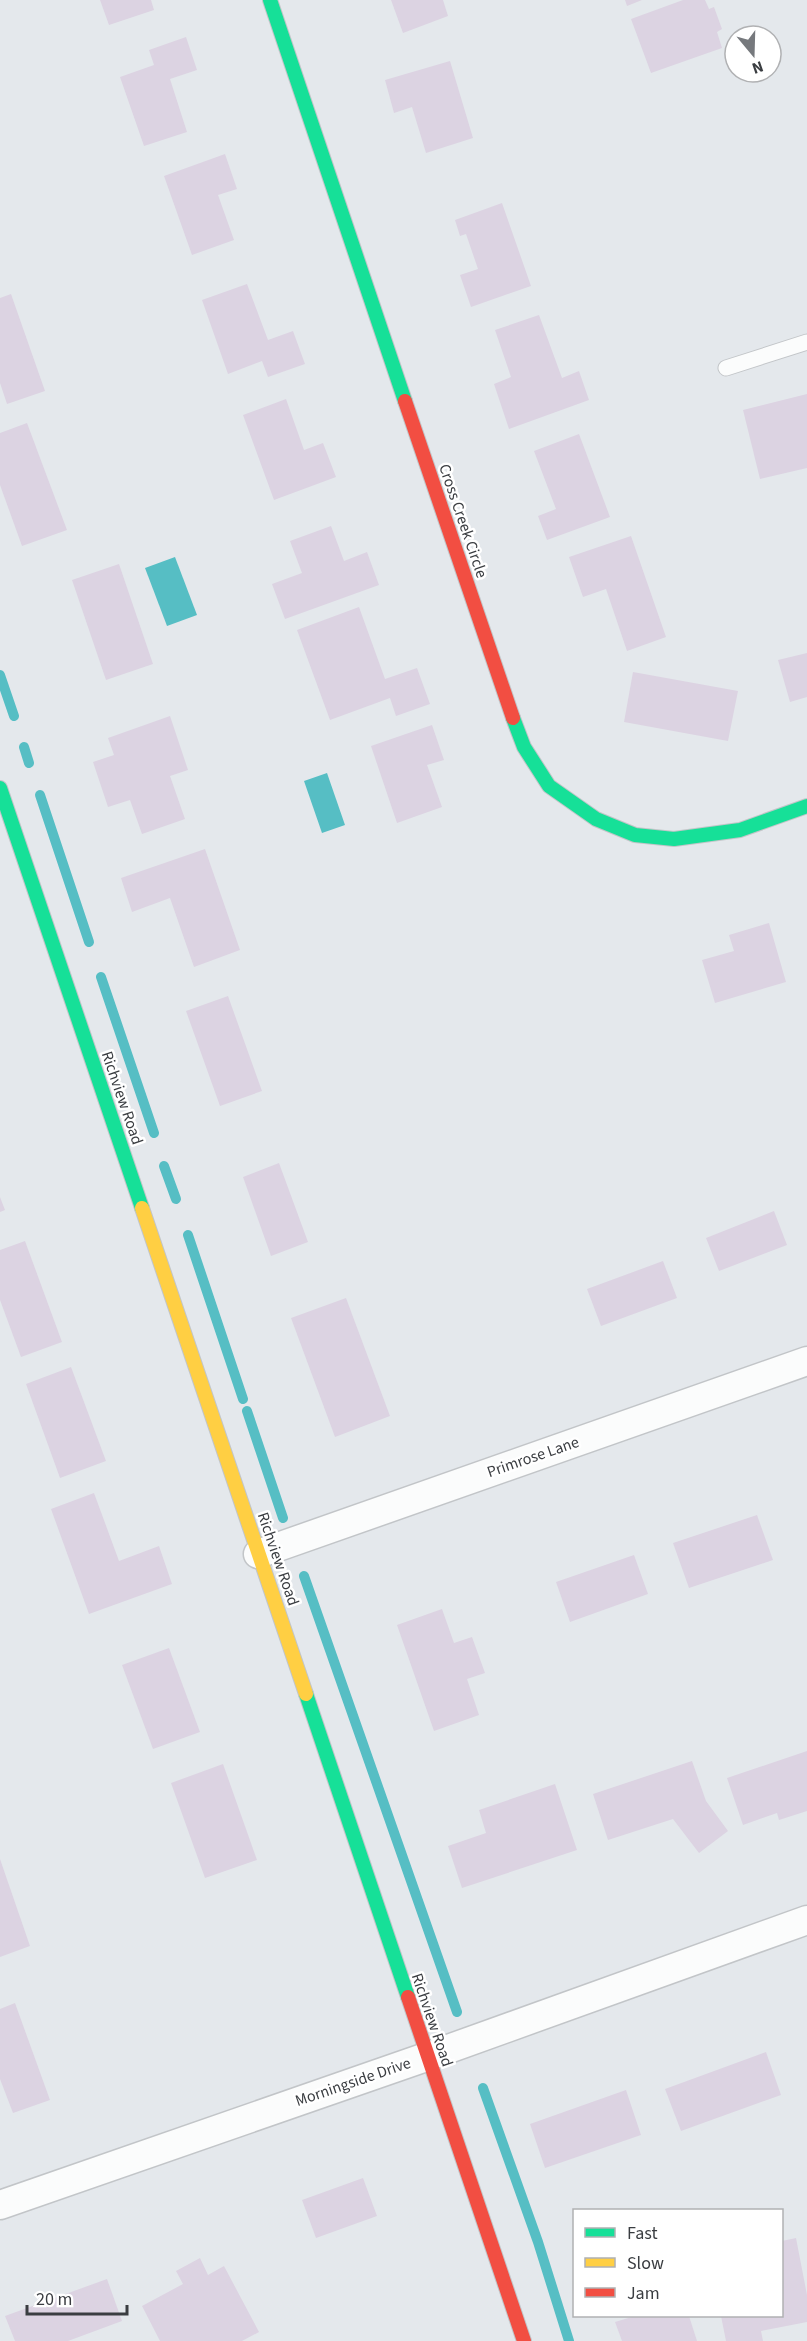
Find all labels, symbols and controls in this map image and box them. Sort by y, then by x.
north arrow [723,24,783,84]
text: N [749,55,766,79]
street label: Cross Creek Circle [433,461,493,581]
street label: Richview Road [96,1048,148,1148]
street label: Primrose Lane [484,1431,582,1483]
street label: Richview Road [252,1509,304,1609]
street label: Richview Road [406,1970,458,2070]
street label: Morningside Drive [292,2052,414,2112]
legend [573,2209,783,2317]
text: Fast [627,2221,658,2246]
text: Slow [627,2251,664,2276]
scale bar [27,2278,128,2316]
text: Jam [627,2281,660,2306]
text: 20 m [36,2287,72,2312]

